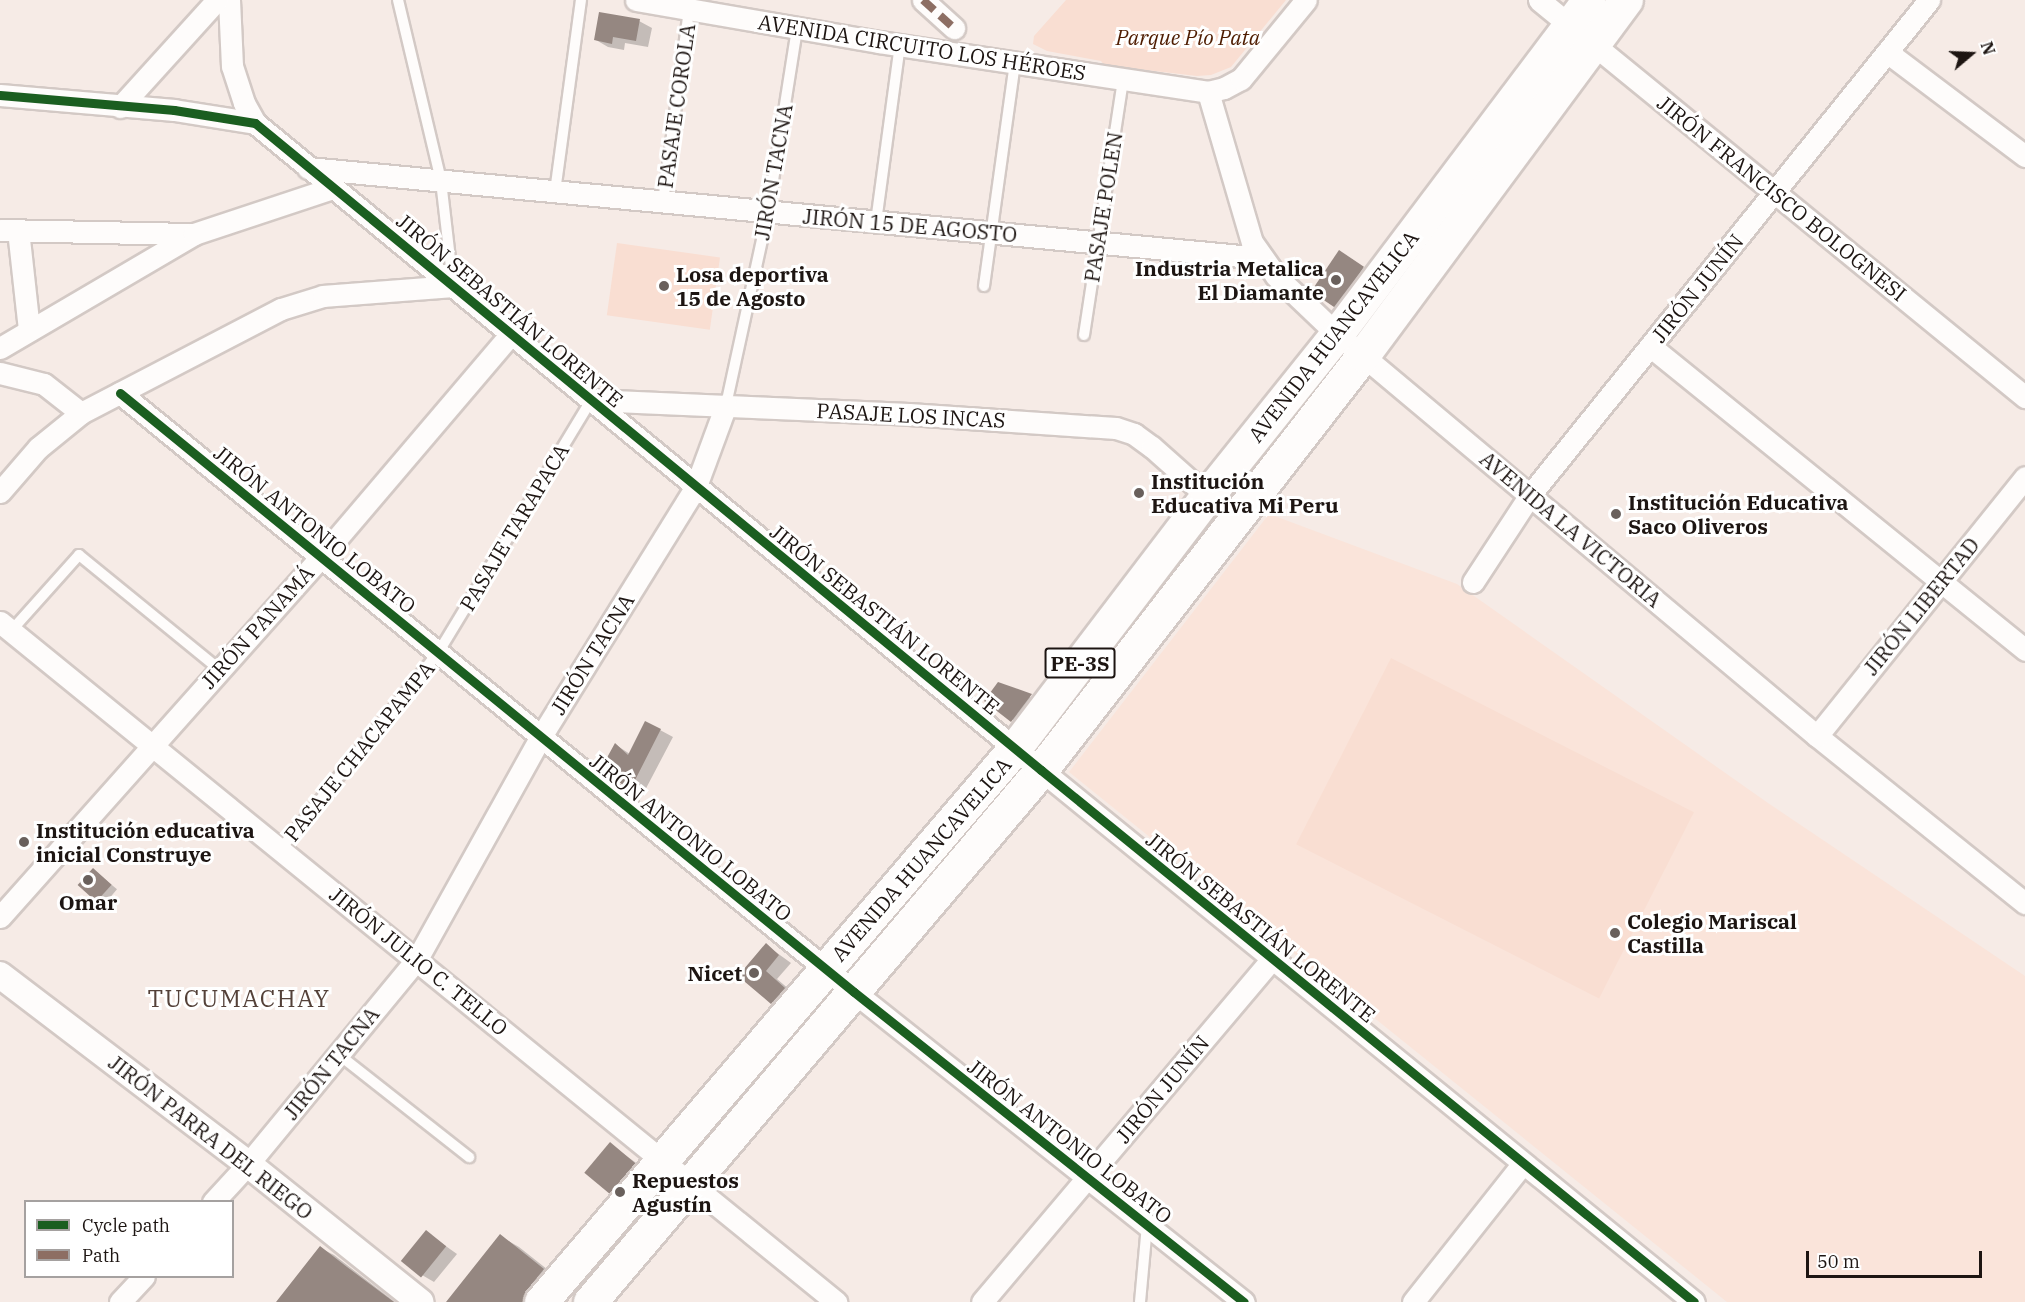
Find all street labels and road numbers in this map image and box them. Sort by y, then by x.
street label: AVENIDA CIRCUITO LOS HÉROES [756,9,1088,85]
street label: PASAJE COROLA [652,22,700,190]
street label: JIRÓN FRANCISCO BOLOGNESI [1653,90,1911,306]
street label: JIRÓN TACNA [749,102,797,242]
street label: PASAJE POLEN [1079,130,1127,284]
street label: JIRÓN 15 DE AGOSTO [802,203,1018,247]
street label: JIRÓN SEBASTIÁN LORENTE [392,208,628,412]
street label: AVENIDA HUANCAVELICA [1243,225,1423,447]
street label: JIRÓN JUNÍN [1646,229,1748,347]
street label: PASAJE LOS INCAS [816,397,1006,433]
street label: PASAJE TARAPACA [454,439,574,615]
street label: JIRÓN ANTONIO LOBATO [209,440,421,618]
street label: AVENIDA LA VICTORIA [1475,446,1667,612]
street label: JIRÓN SEBASTIÁN LORENTE [765,519,1005,719]
street label: JIRÓN LIBERTAD [1858,532,1984,680]
street label: JIRÓN PANAMÁ [195,560,319,694]
street label: JIRÓN TACNA [545,589,639,719]
road number: PE-3S [1044,646,1116,680]
street label: PASAJE CHACAPAMPA [279,656,439,846]
street label: JIRÓN ANTONIO LOBATO [585,748,797,926]
street label: AVENIDA HUANCAVELICA [826,752,1016,966]
street label: JIRÓN SEBASTIÁN LORENTE [1141,827,1381,1027]
street label: JIRÓN JULIO C. TELLO [325,881,513,1041]
street label: JIRÓN TACNA [278,1002,384,1124]
street label: JIRÓN JUNÍN [1110,1030,1214,1148]
street label: JIRÓN PARRA DEL RIEGO [104,1049,318,1225]
street label: JIRÓN ANTONIO LOBATO [963,1053,1177,1229]

